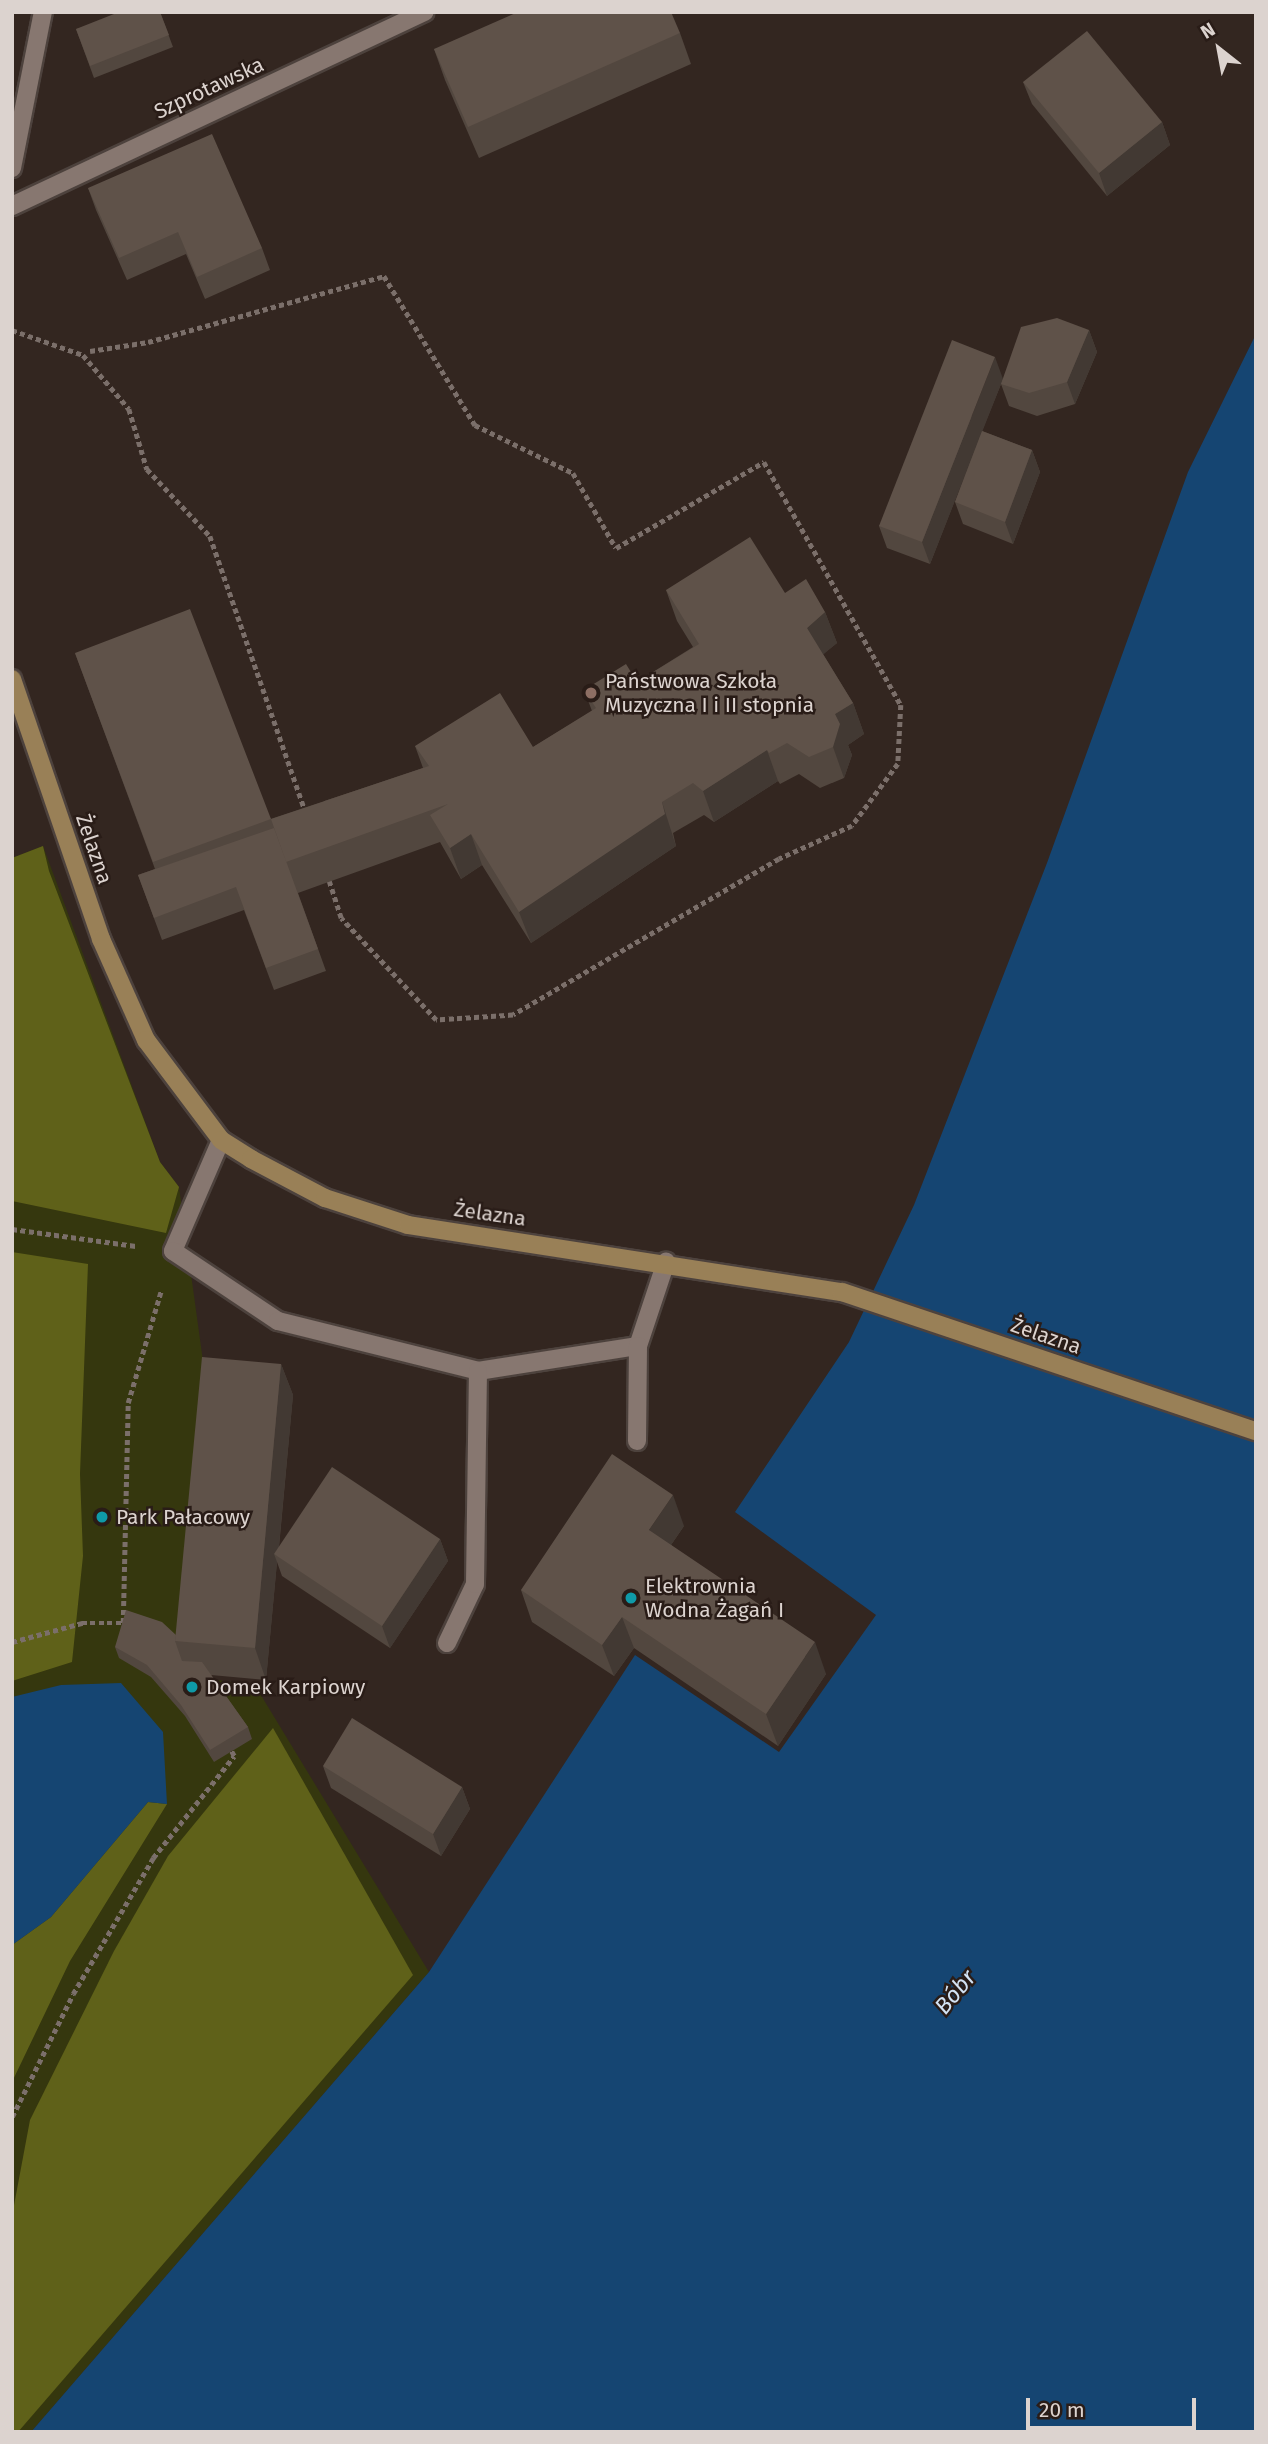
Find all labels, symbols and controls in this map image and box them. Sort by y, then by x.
north arrow [1184,14,1254,84]
text: N [1197,17,1219,44]
street label: Szprotawska [150,52,268,124]
place label: Państwowa Szkoła Muzyczna I i II stopnia [605,668,814,718]
marker: Państwowa Szkoła Muzyczna I i II stopnia [583,685,599,701]
street label: Żelazna [70,811,118,887]
street label: Żelazna [452,1196,528,1232]
street label: Żelazna [1008,1312,1084,1360]
place label: Park Pałacowy [116,1504,250,1530]
marker: Park Pałacowy [94,1509,110,1525]
place label: Elektrownia Wodna Żagań I [645,1573,784,1623]
marker: Elektrownia Wodna Żagań I [623,1590,639,1606]
place label: Domek Karpiowy [206,1674,365,1700]
marker: Domek Karpiowy [184,1679,200,1695]
water label: Bóbr [929,1964,981,2020]
scale bar [1030,2384,1200,2428]
text: 20 m [1039,2397,1085,2423]

